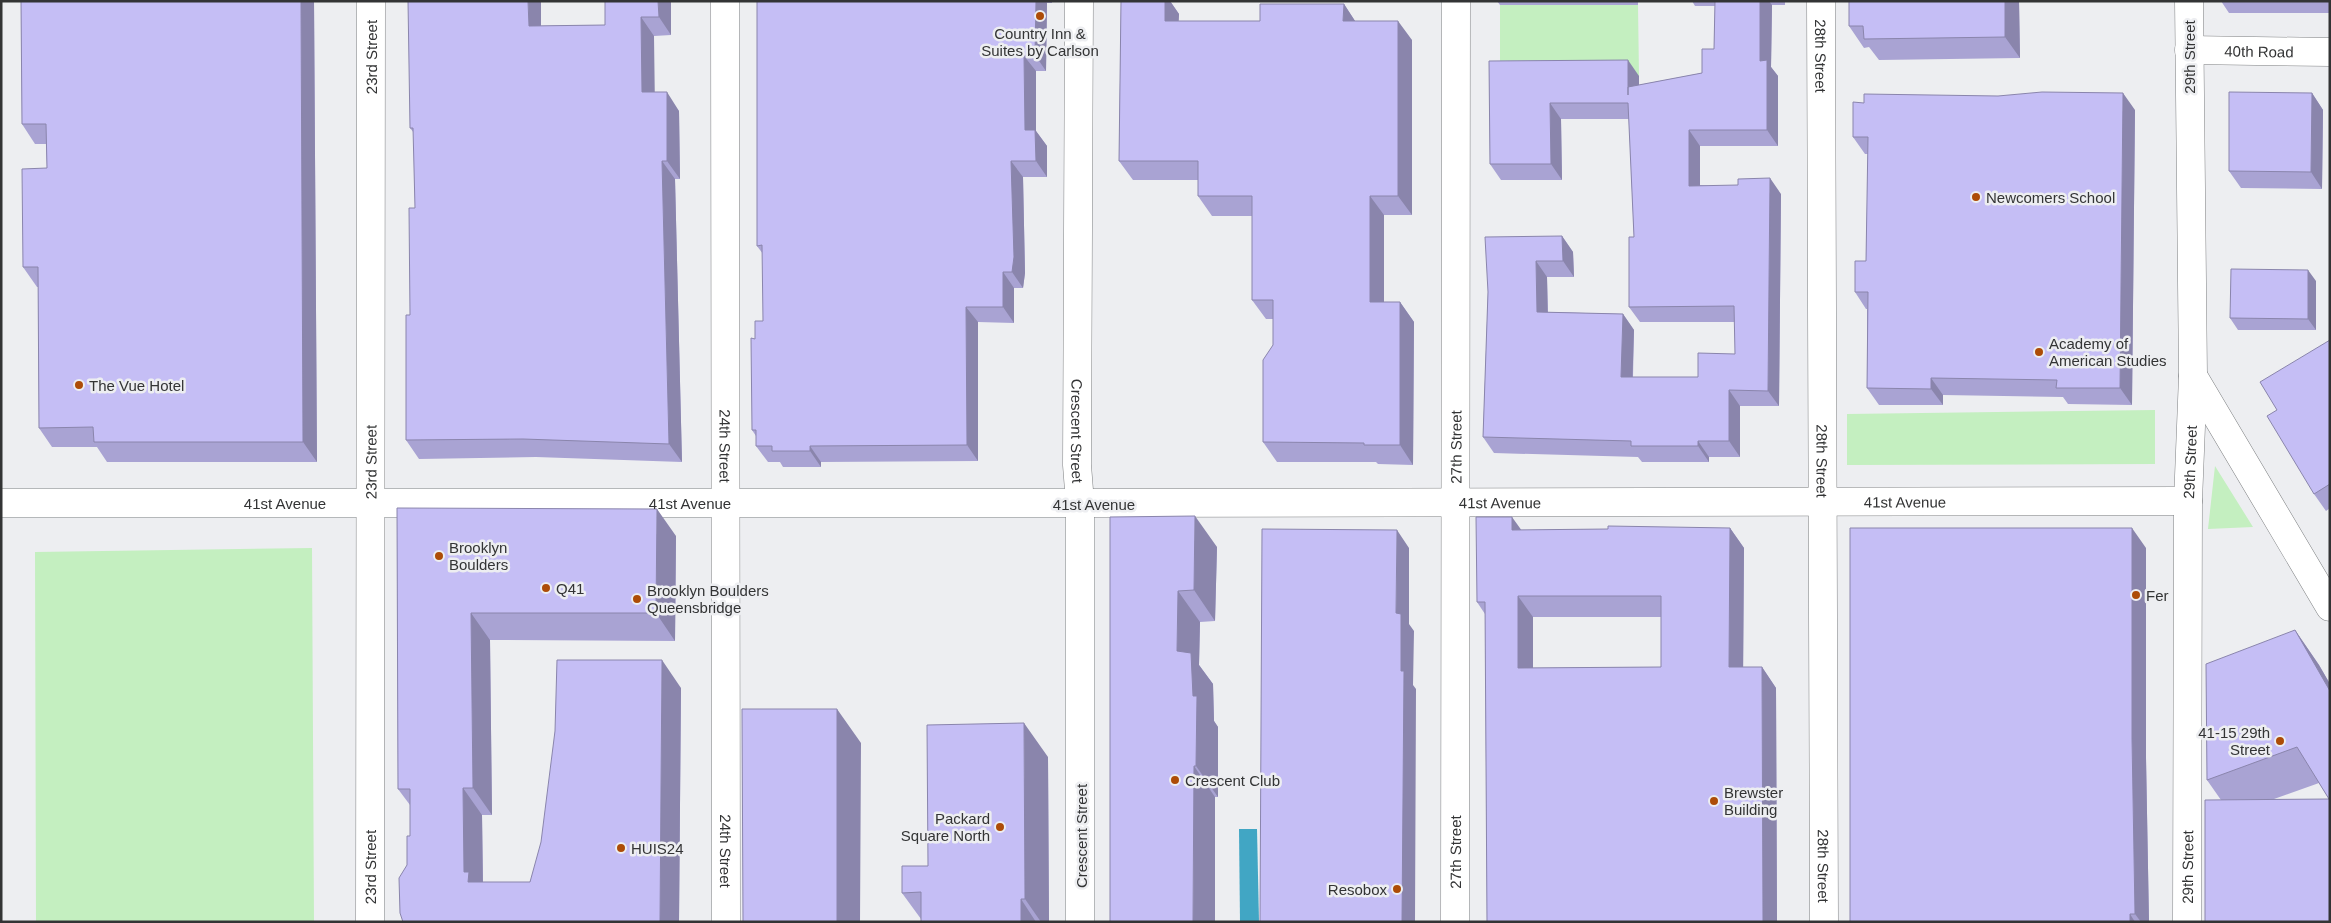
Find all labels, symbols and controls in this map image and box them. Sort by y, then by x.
marker: Country Inn & Suites by Carlson [1034,10,1046,22]
street label: 23rd Street [362,19,379,94]
street label: 28th Street [1813,19,1830,94]
street label: 29th Street [2181,19,2198,94]
place label: Country Inn & Suites by Carlson [981,25,1099,59]
street label: 40th Road [2224,42,2294,60]
place label: Newcomers School [1986,189,2115,206]
marker: Newcomers School [1970,191,1982,203]
place label: Academy of American Studies [2049,335,2167,369]
marker: Academy of American Studies [2033,346,2045,358]
place label: The Vue Hotel [89,377,184,394]
marker: The Vue Hotel [73,379,85,391]
street label: Crescent Street [1068,379,1087,485]
street label: 24th Street [717,409,734,484]
street label: 27th Street [1447,409,1464,484]
street label: 23rd Street [362,424,379,499]
street label: 28th Street [1814,424,1831,499]
street label: 29th Street [2180,424,2200,499]
street label: 41st Avenue [1864,493,1946,510]
street label: 41st Avenue [1459,494,1541,511]
street label: 41st Avenue [244,495,326,512]
street label: 41st Avenue [649,495,731,512]
street label: 41st Avenue [1053,496,1135,513]
place label: Brooklyn Boulders [449,539,508,573]
marker: Brooklyn Boulders [433,550,445,562]
place label: Q41 [556,580,584,597]
marker: Q41 [540,582,552,594]
place label: Brooklyn Boulders Queensbridge [647,582,769,616]
place label: Fer [2146,587,2169,604]
marker: Fer [2130,589,2142,601]
marker: Brooklyn Boulders Queensbridge [631,593,643,605]
place label: 41-15 29th Street [2198,724,2271,758]
marker: 41-15 29th Street [2274,735,2286,747]
place label: Crescent Club [1185,772,1280,789]
marker: Crescent Club [1169,774,1181,786]
street label: Crescent Street [1073,783,1090,888]
place label: Brewster Building [1724,784,1783,818]
marker: Brewster Building [1708,795,1720,807]
place label: Packard Square North [901,810,990,844]
street label: 24th Street [717,814,734,889]
street label: 27th Street [1447,814,1464,889]
marker: Packard Square North [994,821,1006,833]
street label: 23rd Street [362,829,379,904]
street label: 28th Street [1815,829,1832,904]
street label: 29th Street [2179,829,2196,904]
place label: HUIS24 [631,840,684,857]
marker: HUIS24 [615,842,627,854]
place label: Resobox [1328,881,1387,898]
marker: Resobox [1391,883,1403,895]

